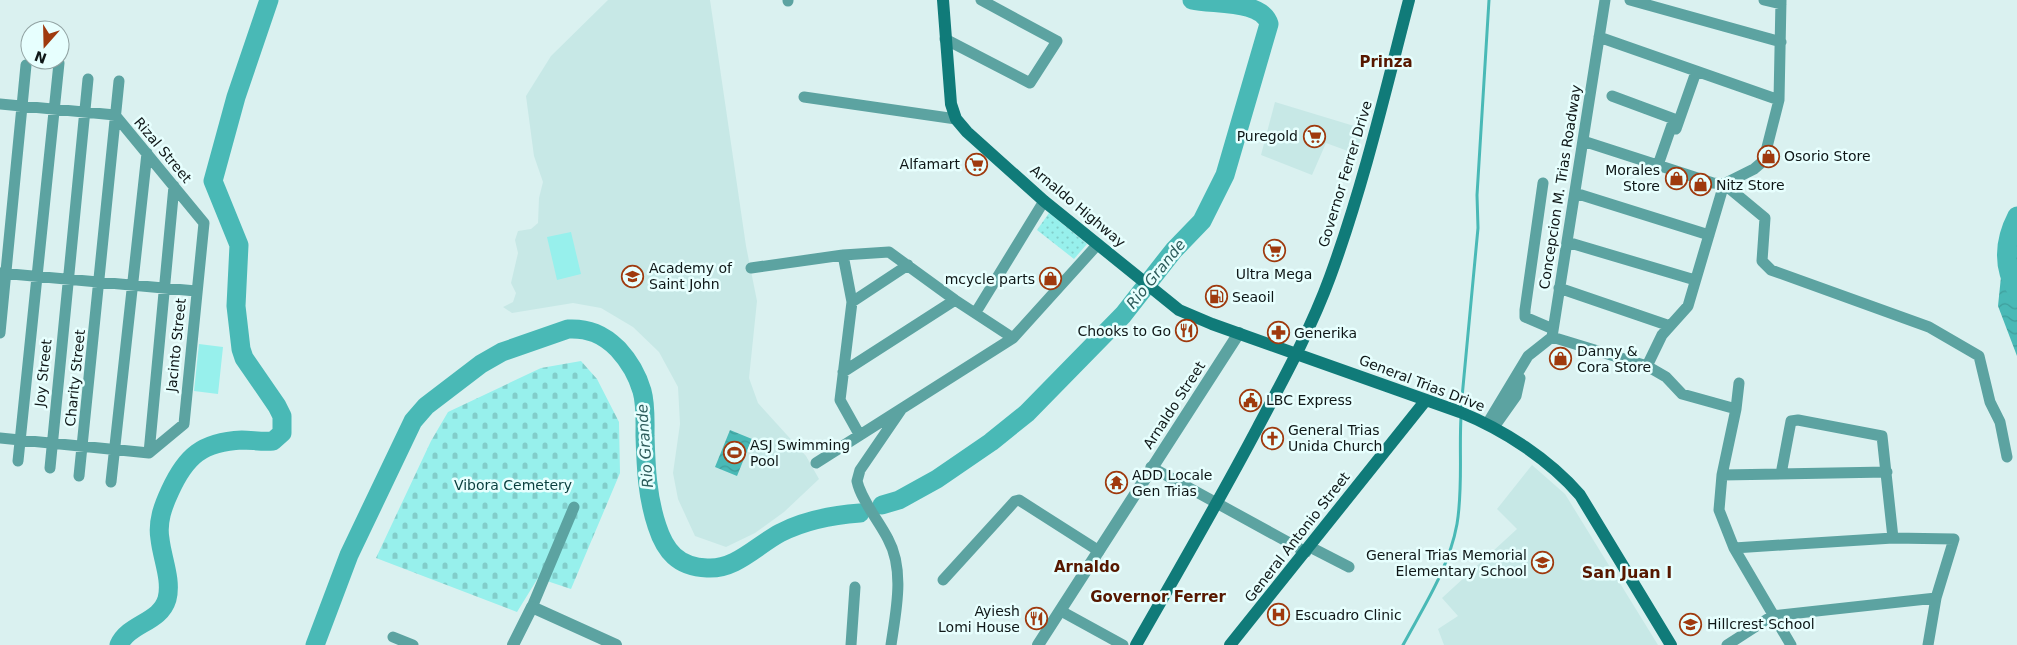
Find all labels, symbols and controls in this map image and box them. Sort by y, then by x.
north arrow [20,20,70,70]
text: N [32,48,49,67]
district label: Prinza [1359,53,1413,71]
street label: Concepcion M. Trias Roadway [1536,84,1584,290]
street label: Governor Ferrer Drive [1315,99,1375,249]
street label: Rizal Street [131,114,195,186]
supermarket icon: Puregold [1302,124,1326,148]
place label: Puregold [1237,128,1298,144]
shop icon: Osorio Store [1756,144,1780,168]
place label: Osorio Store [1784,148,1871,164]
supermarket icon: Alfamart [964,152,988,176]
place label: Alfamart [900,156,961,172]
street label: Arnaldo Highway [1027,162,1129,250]
place label: Morales Store [1605,162,1660,194]
shop icon: Morales Store [1664,166,1688,190]
shop icon: Nitz Store [1688,173,1712,197]
place label: Nitz Store [1716,177,1785,193]
water label: Rio Grande [1123,236,1189,312]
supermarket icon: Ultra Mega [1262,239,1286,263]
place label: Academy of Saint John [649,260,733,292]
school or university icon: Academy of Saint John [621,264,645,288]
place label: Ultra Mega [1236,266,1312,282]
shop icon: mcycle parts [1039,267,1063,291]
place label: mcycle parts [945,271,1035,287]
fuel station icon: Seaoil [1204,285,1228,309]
place label: Seaoil [1232,289,1274,305]
street label: Jacinto Street [163,297,189,394]
restaurant icon: Chooks to Go [1175,319,1199,343]
pharmacy icon: Generika [1266,321,1290,345]
place label: Chooks to Go [1077,323,1171,339]
place label: Generika [1294,325,1357,341]
street label: Charity Street [62,328,88,427]
street label: Joy Street [31,338,55,409]
place label: Danny & Cora Store [1577,343,1651,375]
shop icon: Danny & Cora Store [1549,347,1573,371]
street label: General Trias Drive [1357,352,1487,414]
street label: Arnaldo Street [1140,358,1208,452]
public building icon: LBC Express [1238,388,1262,412]
place label: LBC Express [1266,392,1352,408]
water label: Rio Grande [633,404,657,488]
place label: General Trias Unida Church [1288,422,1382,454]
church icon: General Trias Unida Church [1260,426,1284,450]
place label: ASJ Swimming Pool [750,437,850,469]
sports icon: ASJ Swimming Pool [722,441,746,465]
place label: ADD Locale Gen Trias [1132,467,1213,499]
street label: General Antonio Street [1241,468,1353,605]
temple icon: ADD Locale Gen Trias [1104,471,1128,495]
park label: Vibora Cemetery [454,477,572,493]
place label: General Trias Memorial Elementary School [1366,547,1527,579]
school or university icon: General Trias Memorial Elementary School [1531,551,1555,575]
district label: Arnaldo [1054,558,1120,576]
district label: San Juan I [1582,563,1672,582]
district label: Governor Ferrer [1090,588,1226,606]
place label: Ayiesh Lomi House [938,603,1020,635]
hospital icon: Escuadro Clinic [1267,603,1291,627]
restaurant icon: Ayiesh Lomi House [1024,607,1048,631]
place label: Escuadro Clinic [1295,607,1402,623]
school or university icon: Hillcrest School [1679,612,1703,636]
place label: Hillcrest School [1707,616,1815,632]

